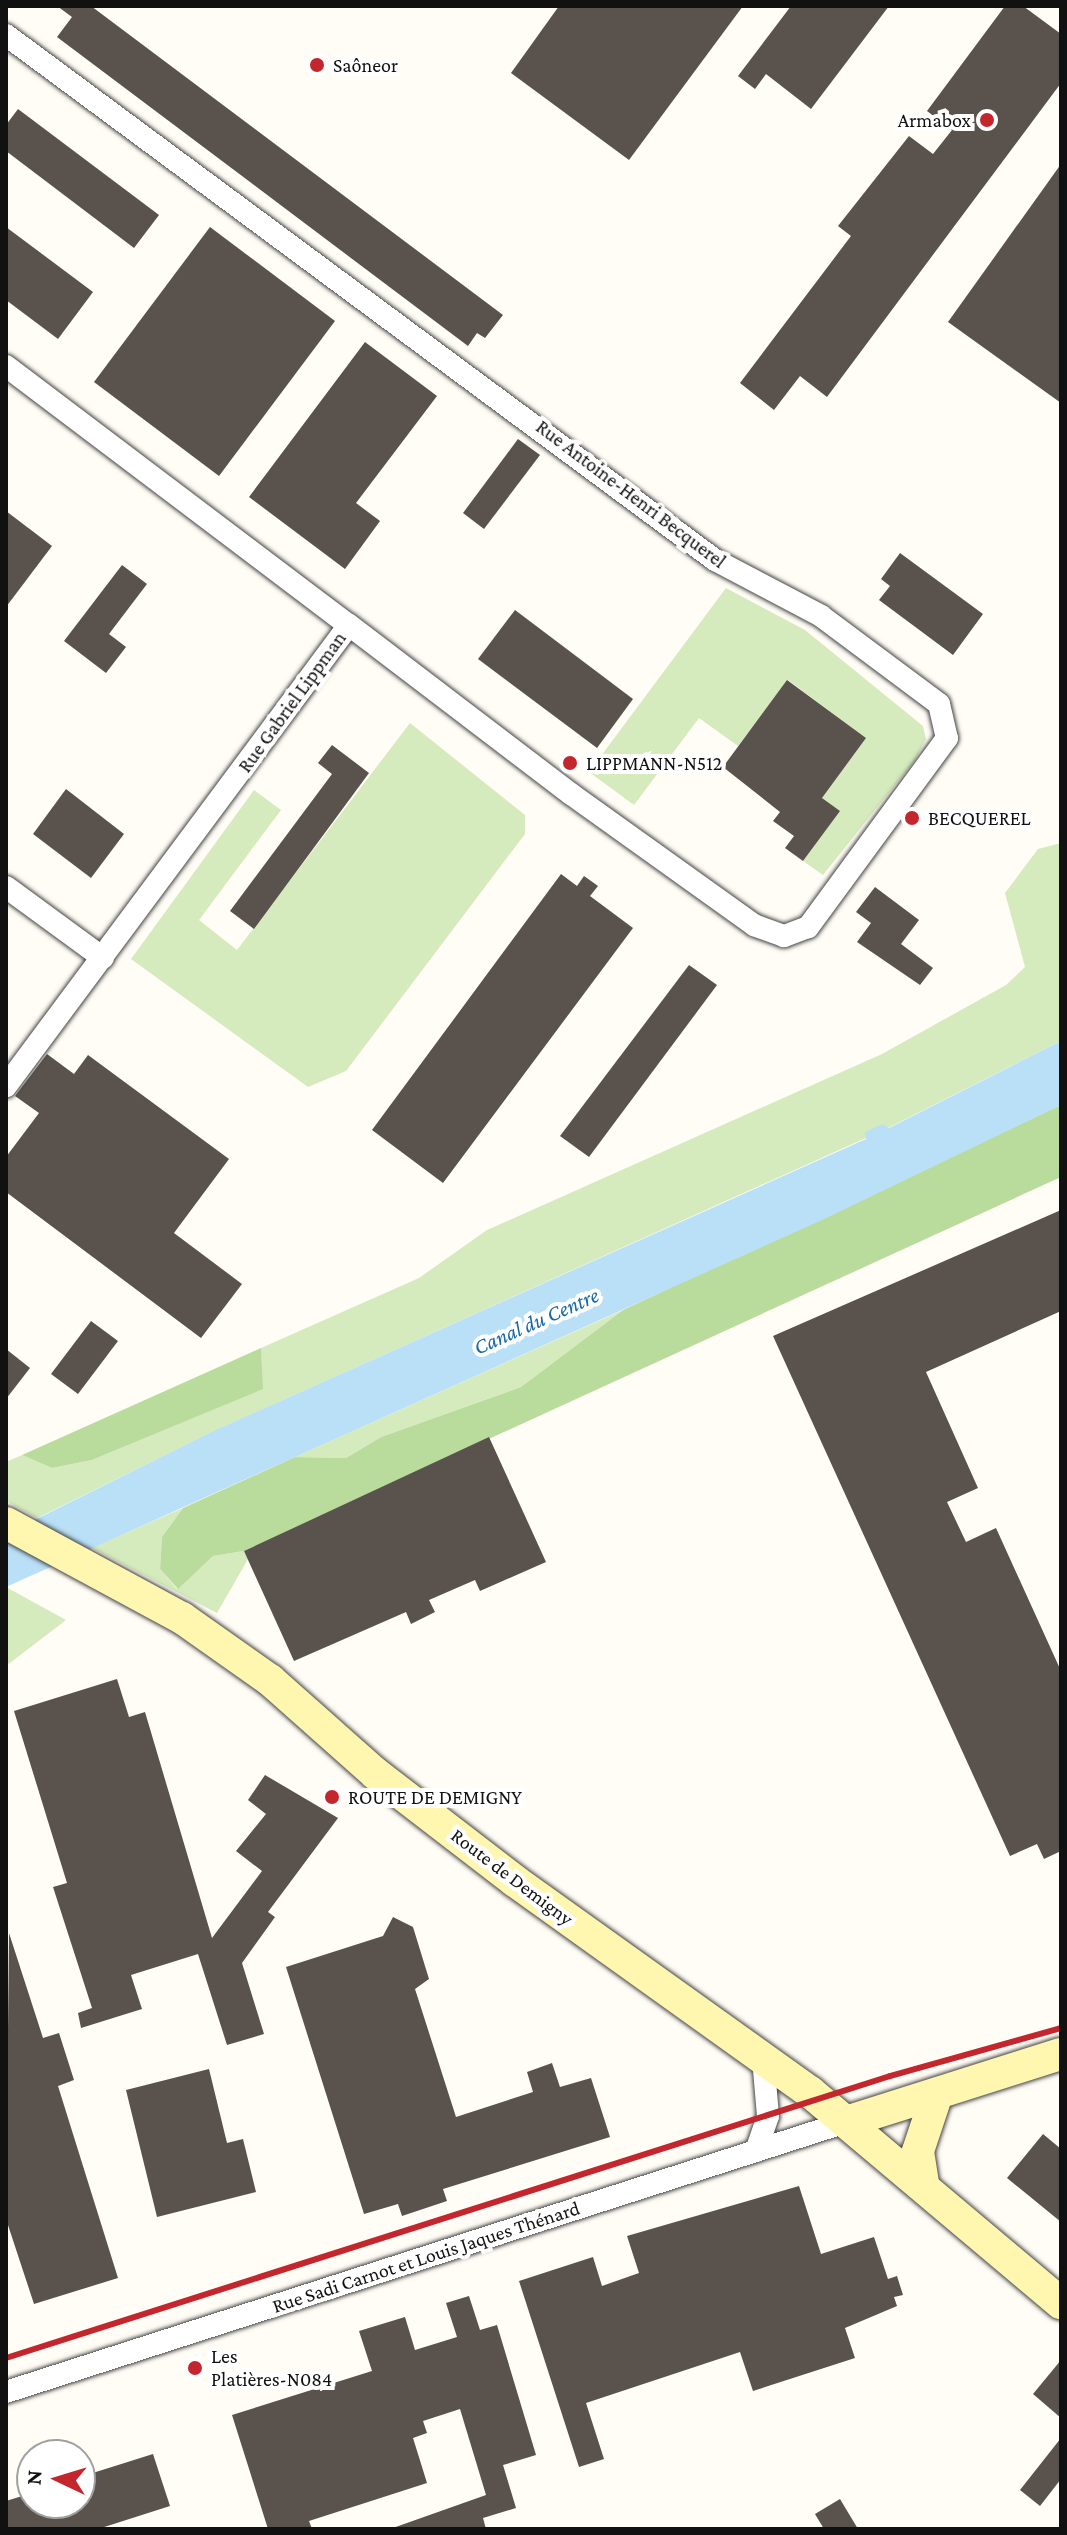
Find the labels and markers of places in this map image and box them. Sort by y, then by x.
place label: Saôneor [333,53,398,77]
marker: Saôneor [308,56,326,74]
place label: Armabox [898,108,971,132]
marker: Armabox [978,111,996,129]
place label: LIPPMANN-N512 [586,751,722,775]
marker: LIPPMANN-N512 [561,754,579,772]
place label: BECQUEREL [928,806,1031,830]
marker: BECQUEREL [903,809,921,827]
place label: ROUTE DE DEMIGNY [348,1785,522,1809]
marker: ROUTE DE DEMIGNY [323,1788,341,1806]
place label: Les Platières-N084 [211,2344,332,2391]
marker: Les Platières-N084 [186,2359,204,2377]

